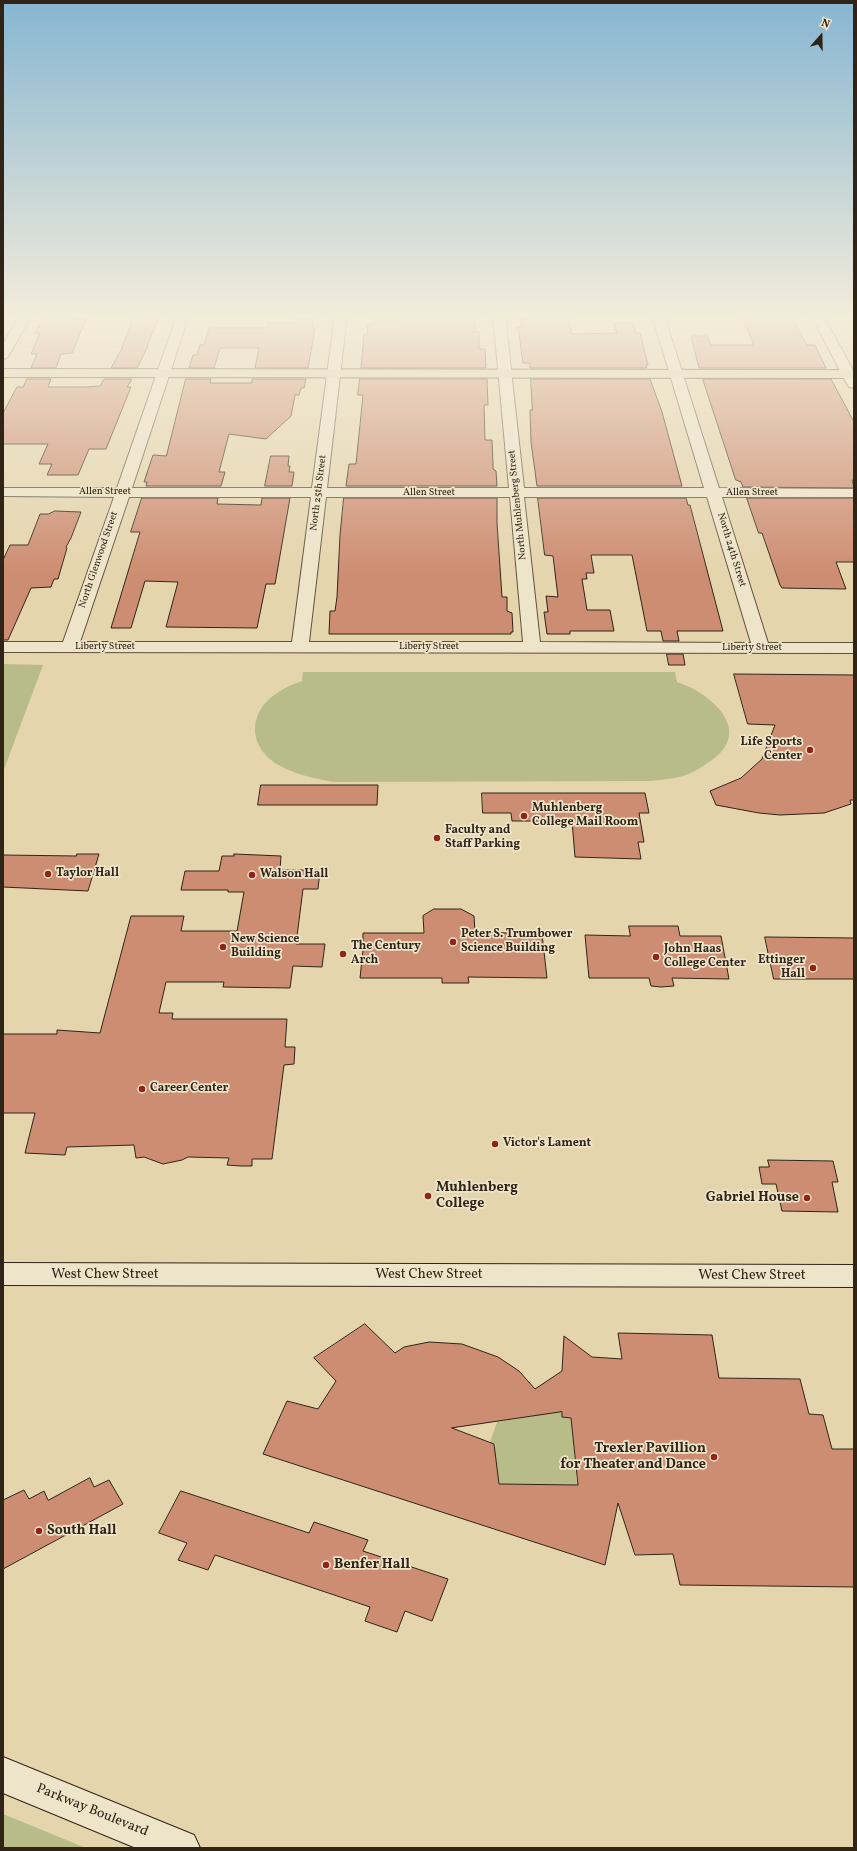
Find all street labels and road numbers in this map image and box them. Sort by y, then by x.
street label: North Muhlenberg Street [506,449,530,561]
street label: North 25th Street [308,454,330,532]
street label: Allen Street [79,486,131,498]
street label: Allen Street [403,487,455,499]
street label: Allen Street [726,487,778,499]
street label: North Glenwood Street [77,510,121,610]
street label: North 24th Street [714,511,748,589]
street label: Liberty Street [75,641,135,653]
street label: Liberty Street [399,641,459,653]
street label: Liberty Street [722,642,782,654]
street label: West Chew Street [51,1267,159,1283]
street label: West Chew Street [375,1267,483,1283]
street label: West Chew Street [698,1268,806,1284]
street label: Parkway Boulevard [34,1781,150,1841]

